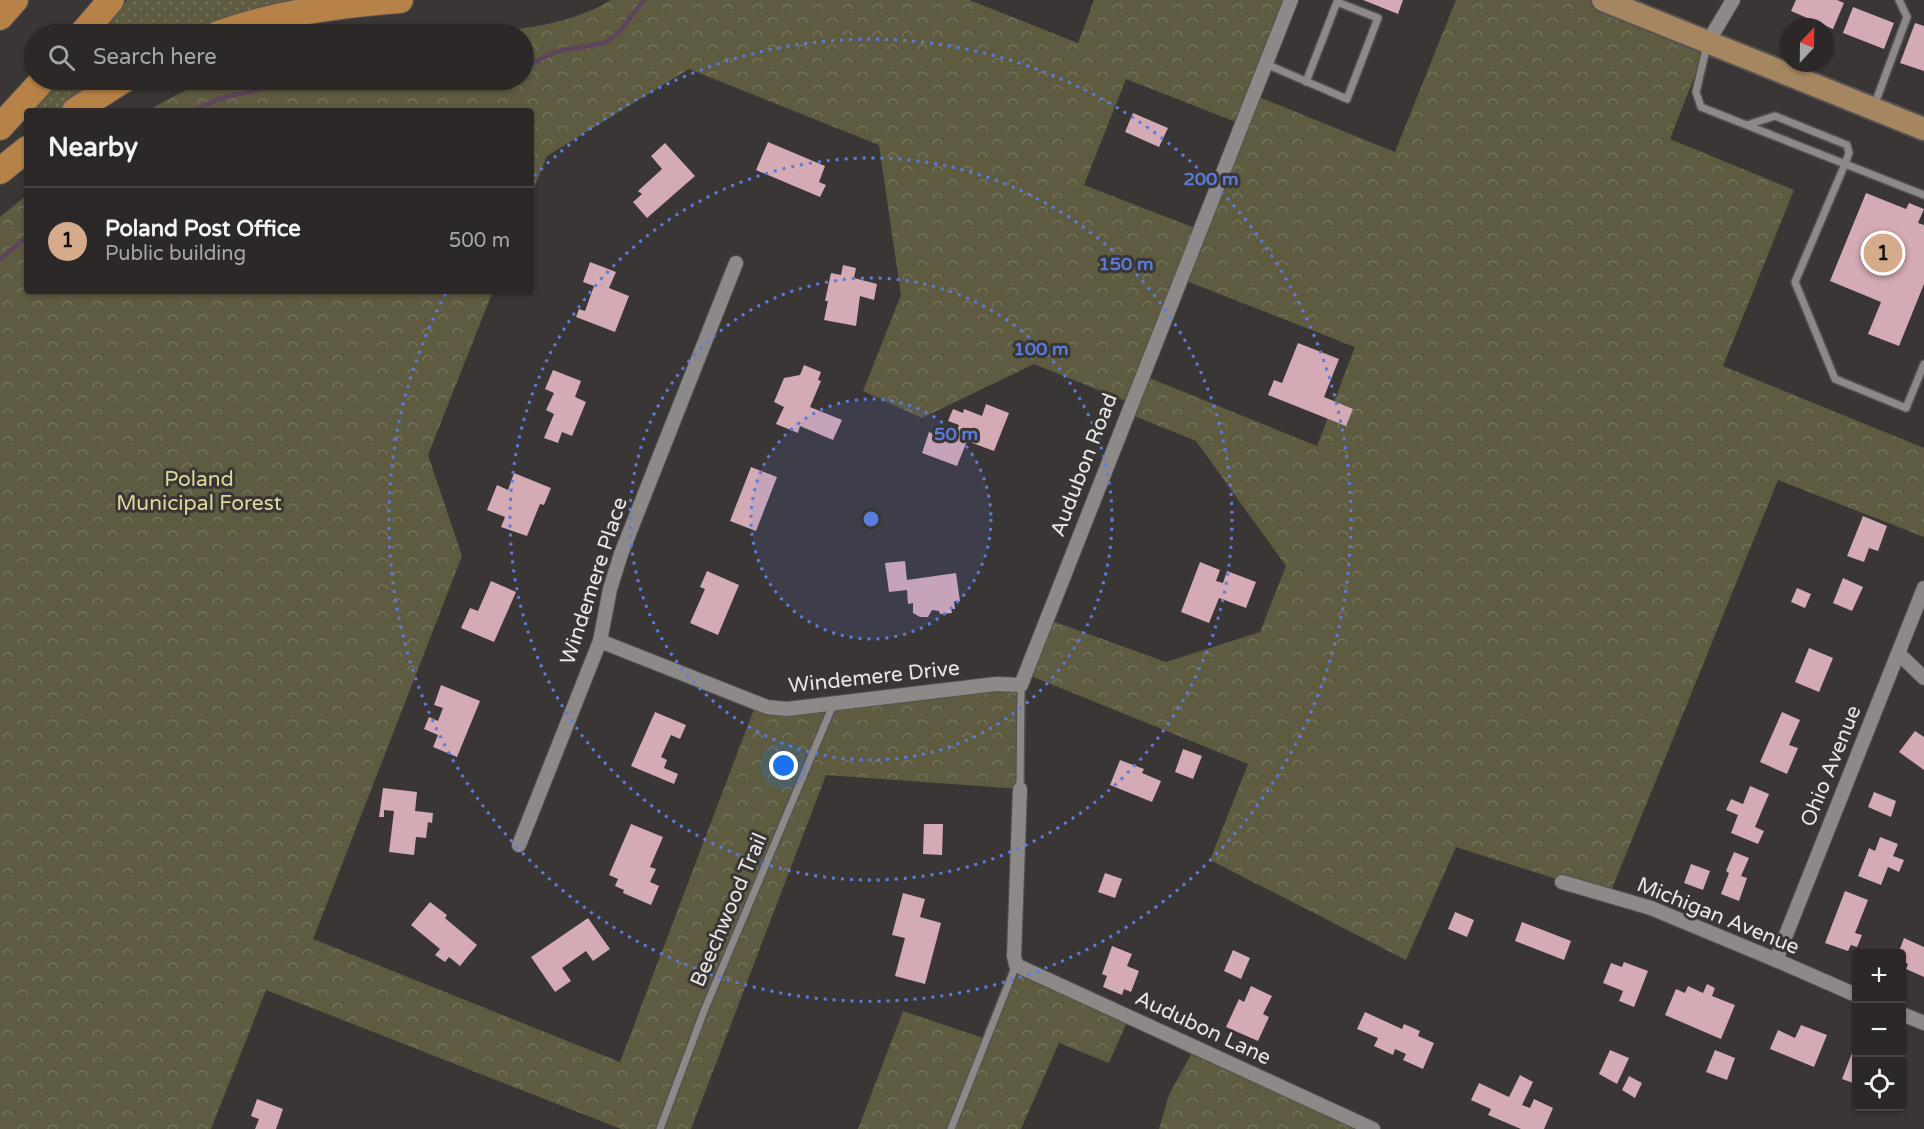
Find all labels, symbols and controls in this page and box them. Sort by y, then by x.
north arrow [1780,18,1834,72]
search box [24,24,534,90]
icon: search [45,41,78,74]
text: Search here [93,44,217,70]
text: Nearby [48,132,138,163]
text: 200 m [1183,168,1239,190]
text: Poland Post Office [105,216,301,242]
text: 1 [61,229,74,253]
text: 500 m [449,229,510,253]
pin: 1 [1864,230,1902,276]
text: Public building [105,242,246,266]
text: 150 m [1098,253,1154,275]
text: 100 m [1013,338,1069,360]
street label: Audubon Road [1045,390,1123,540]
text: 50 m [934,423,978,445]
park label: Poland Municipal Forest [116,467,282,516]
street label: Windemere Place [555,494,633,668]
centre of rings [861,509,881,529]
street label: Windemere Drive [787,656,961,698]
street label: Ohio Avenue [1795,702,1867,830]
your location [769,751,798,780]
street label: Beechwood Trail [685,829,773,991]
street label: Michigan Avenue [1633,872,1803,960]
map controls [1852,949,1906,1111]
button: + [1852,949,1906,1003]
street label: Audubon Lane [1131,986,1275,1070]
button: − [1852,1003,1906,1057]
button: locate [1852,1057,1906,1111]

